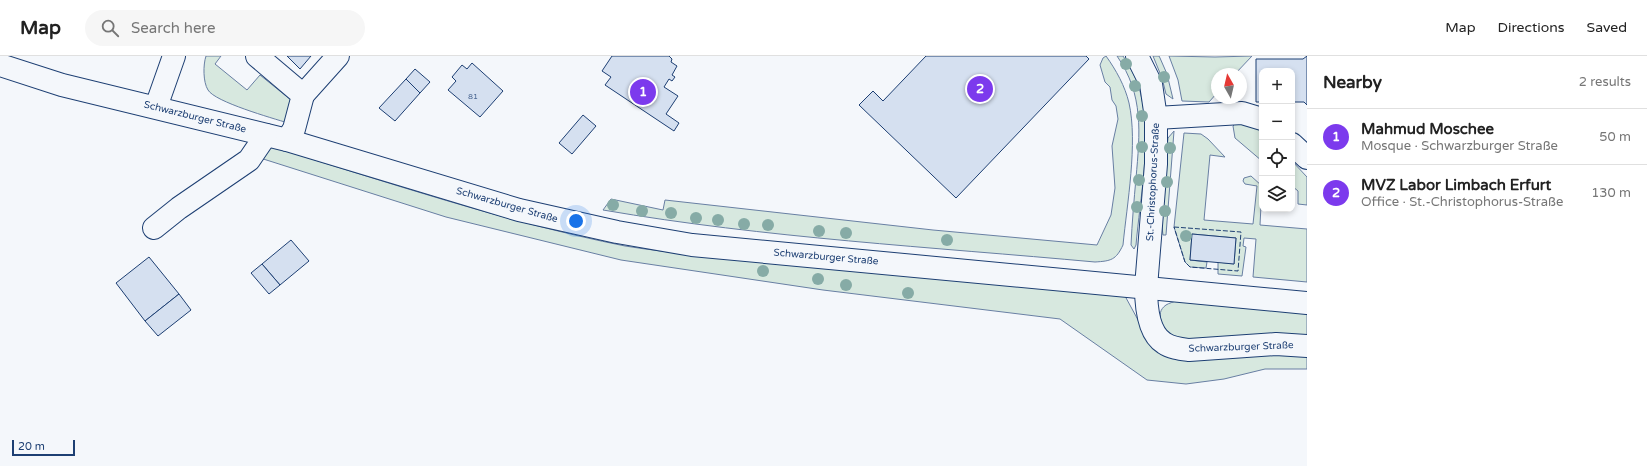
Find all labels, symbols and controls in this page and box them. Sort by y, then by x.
search box [85,10,365,46]
text: Map [20,17,61,39]
icon: search [99,17,121,39]
text: Search here [131,19,215,37]
text: Map [1445,19,1476,36]
text: Directions [1498,19,1565,36]
text: Saved [1587,19,1627,36]
north arrow [1211,68,1247,104]
map controls [1259,68,1295,212]
button: + [1259,68,1295,104]
text: Nearby [1323,72,1382,93]
pin: 2 [967,74,993,104]
text: 2 results [1579,74,1631,90]
pin: 1 [630,77,656,107]
house number: 81 [468,92,478,101]
street label: Schwarzburger Straße [143,98,248,136]
button: − [1259,104,1295,140]
text: Mahmud Moschee [1361,120,1494,138]
street label: St.-Christophorus-Straße [1144,122,1162,241]
text: 1 [1332,129,1340,145]
text: 50 m [1599,129,1631,145]
text: Mosque · Schwarzburger Straße [1361,138,1558,154]
button: locate [1259,140,1295,176]
button: layers [1259,176,1295,212]
text: MVZ Labor Limbach Erfurt [1361,176,1551,194]
street label: Schwarzburger Straße [455,185,560,225]
text: 2 [1332,185,1340,201]
text: 130 m [1591,185,1631,201]
text: Office · St.-Christophorus-Straße [1361,194,1563,210]
your location [566,211,586,231]
street label: Schwarzburger Straße [773,246,879,268]
street label: Schwarzburger Straße [1188,339,1294,355]
scale bar [12,438,75,457]
text: 20 m [18,440,45,453]

